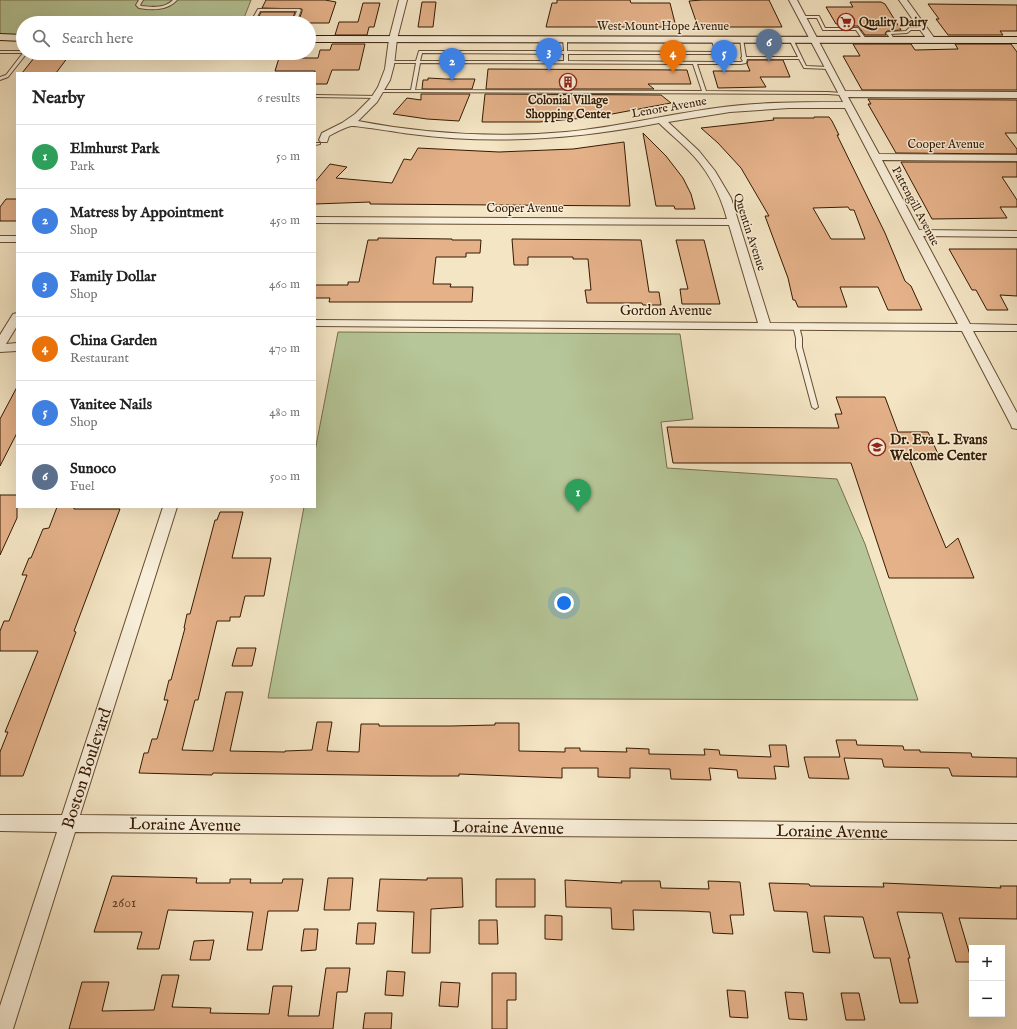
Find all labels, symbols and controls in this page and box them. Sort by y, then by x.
supermarket icon: Quality Dairy [836,12,856,32]
place label: Quality Dairy [859,15,929,31]
search box [16,16,316,60]
street label: West Mount Hope Avenue [597,19,730,35]
icon: search [30,27,52,49]
text: Search here [62,29,133,48]
pin: 6 [756,29,782,62]
pin: 3 [536,38,562,71]
pin: 4 [660,40,686,73]
pin: 5 [711,40,737,73]
pin: 2 [439,48,465,81]
building icon: Colonial Village Shopping Center [558,72,578,92]
text: Nearby [32,88,85,109]
text: 6 results [257,90,300,107]
place label: Colonial Village Shopping Center [525,93,611,123]
street label: Lenore Avenue [630,93,708,121]
street label: Cooper Avenue [907,137,985,153]
text: Elmhurst Park [70,139,160,158]
text: 1 [43,148,47,165]
text: 50 m [276,148,300,165]
text: Park [70,158,95,175]
street label: Pattengill Avenue [888,164,943,249]
street label: Quentin Avenue [730,191,769,273]
street label: Cooper Avenue [486,201,564,217]
text: Matress by Appointment [70,203,224,222]
text: 2 [42,212,48,229]
text: 450 m [270,212,300,229]
text: Shop [70,222,98,239]
text: Family Dollar [70,267,156,286]
text: 3 [43,276,47,293]
text: 460 m [269,276,300,293]
text: Shop [70,286,98,303]
street label: Gordon Avenue [620,302,713,320]
text: China Garden [70,331,157,350]
text: 4 [42,340,48,357]
text: 470 m [269,340,300,357]
text: Restaurant [70,350,129,367]
text: Vanitee Nails [70,395,152,414]
text: 5 [43,404,47,421]
text: 480 m [269,404,300,421]
text: Shop [70,414,98,431]
place label: Dr. Eva L. Evans Welcome Center [889,431,988,465]
school or university icon: Dr. Eva L. Evans Welcome Center [867,437,887,457]
text: Sunoco [70,459,116,478]
text: 6 [42,468,48,485]
text: 500 m [270,468,300,485]
text: Fuel [70,478,94,495]
pin: 1 [565,479,591,512]
your location [554,593,574,613]
street label: Boston Boulevard [58,705,117,831]
street label: Loraine Avenue [129,814,241,837]
street label: Loraine Avenue [452,817,564,840]
street label: Loraine Avenue [776,821,888,844]
house number: 2601 [112,894,136,912]
map controls [969,945,1005,1017]
button: + [969,945,1005,981]
button: − [969,981,1005,1017]

